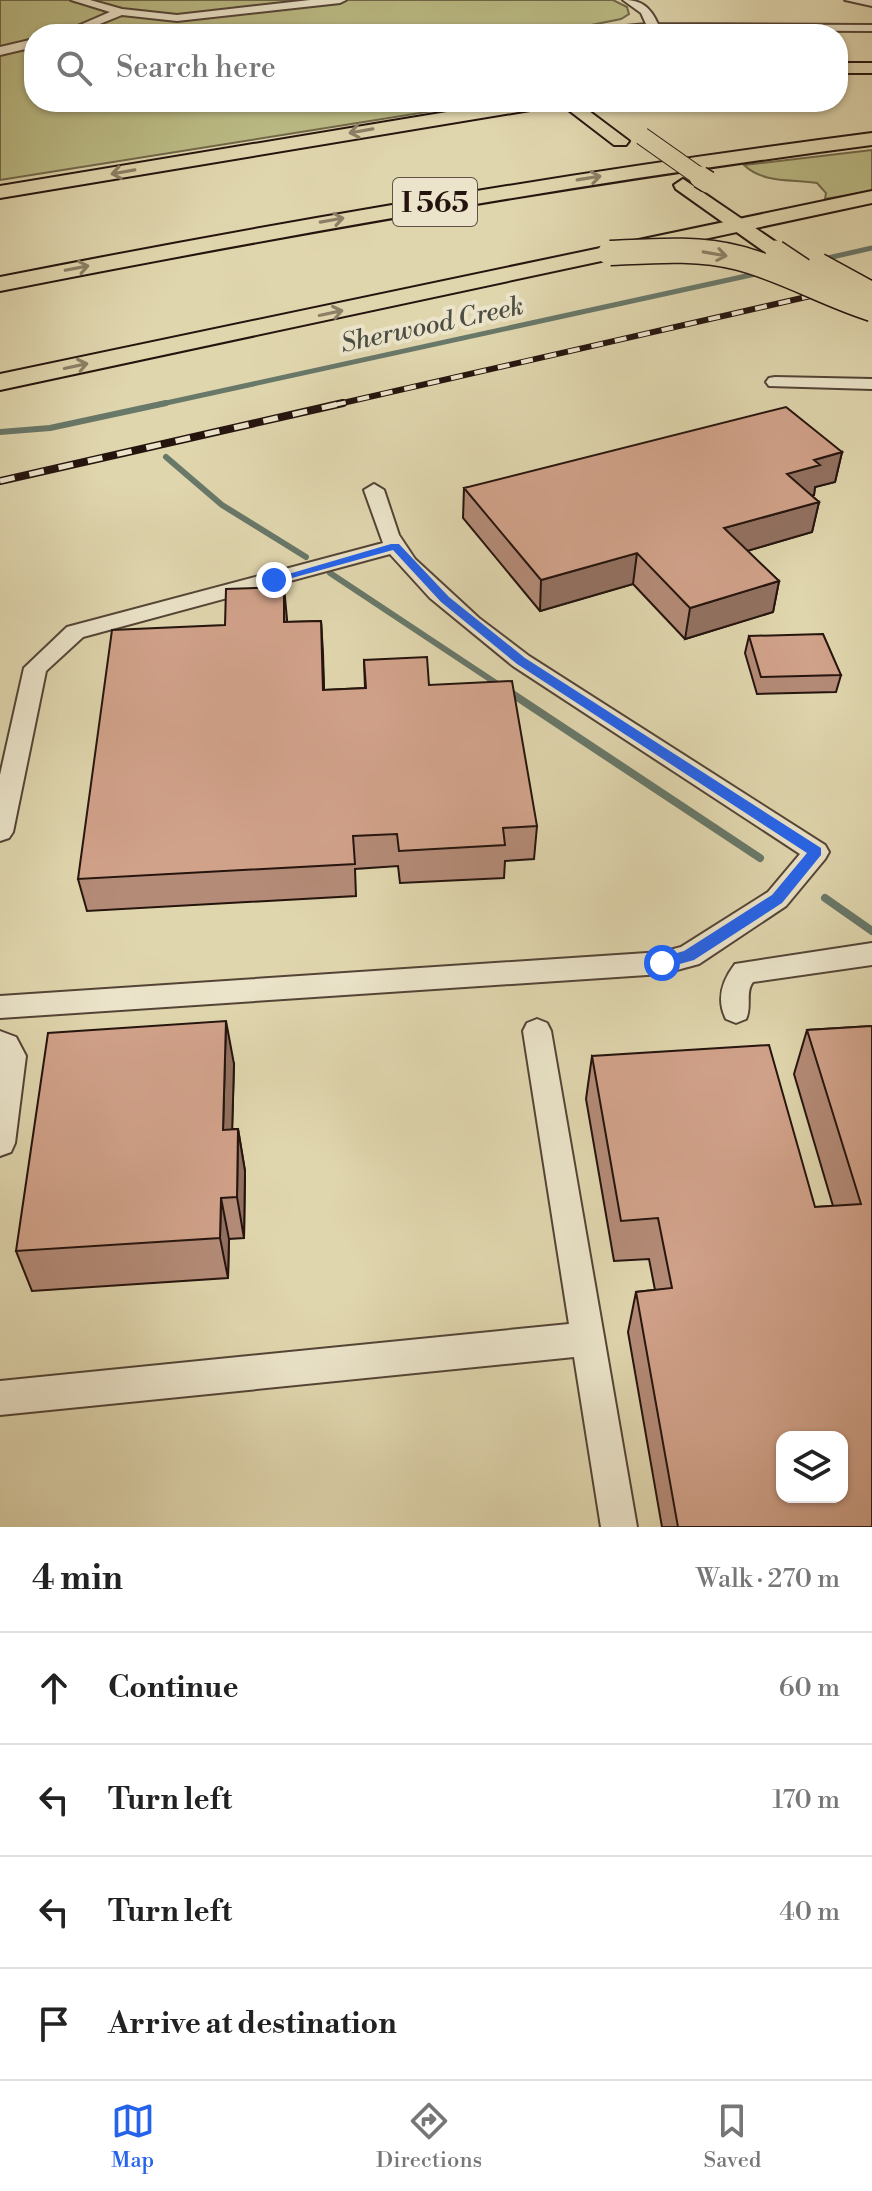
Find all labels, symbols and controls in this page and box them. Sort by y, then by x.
search box [24,24,848,112]
icon: search [52,46,96,90]
text: Search here [116,49,276,87]
one-way arrow [348,125,374,140]
one-way arrow [111,165,136,180]
one-way arrow [575,170,601,185]
road number: I 565 [393,178,477,226]
one-way arrow [319,212,344,227]
one-way arrow [702,247,727,262]
one-way arrow [63,260,89,275]
water label: Sherwood Creek [338,290,527,360]
one-way arrow [318,305,343,320]
one-way arrow [63,358,89,373]
route end [256,562,292,598]
route start [644,945,680,981]
map controls [776,1431,848,1503]
button: layers [776,1431,848,1503]
text: 4 min [32,1558,123,1600]
text: Walk · 270 m [696,1563,840,1595]
icon: ahead [32,1666,76,1710]
text: Continue [108,1669,239,1707]
text: 60 m [779,1672,840,1704]
icon: left [32,1778,76,1822]
text: Turn left [108,1781,232,1819]
text: 170 m [772,1784,840,1816]
icon: left [32,1890,76,1934]
text: Turn left [108,1893,232,1931]
text: 40 m [779,1896,840,1928]
icon: arrive [32,2002,76,2046]
text: Arrive at destination [108,2005,397,2043]
tab: Map [111,2099,155,2174]
tab: Directions [376,2099,482,2174]
tab: Saved [704,2099,761,2174]

